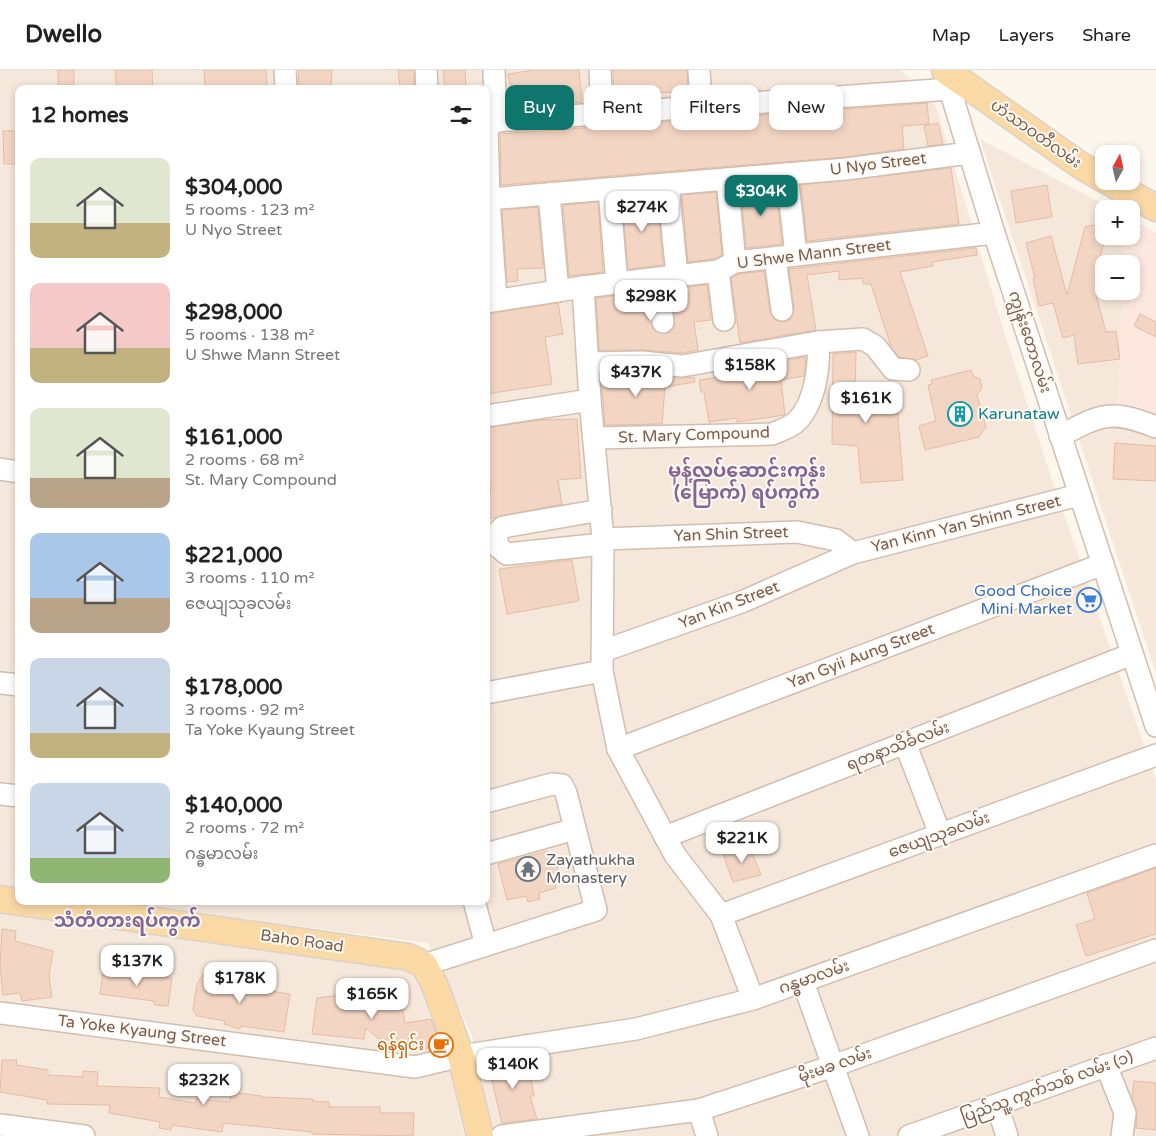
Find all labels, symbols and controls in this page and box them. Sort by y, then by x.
text: Dwello [25,20,102,49]
text: Map [932,24,971,46]
text: Layers [999,24,1054,46]
text: Share [1082,24,1131,46]
chip: Buy [505,85,574,130]
chip: Rent [584,85,661,130]
chip: Filters [671,85,759,130]
chip: New [769,85,843,130]
street label: ဟံသာဝတီလမ်း [987,94,1086,173]
icon: filters [447,101,475,129]
text: 12 homes [30,103,129,128]
north arrow [1095,145,1140,190]
map controls [1095,145,1140,300]
street label: U Nyo Street [829,148,927,180]
pin: $304K [726,174,796,217]
text: $304,000 [185,175,283,200]
icon: home [70,178,130,238]
text: $304K [736,181,786,201]
pin: $274K [607,190,677,233]
text: $274K [617,197,667,217]
text: 5 rooms · 123 m² [185,200,314,220]
button: + [1095,200,1140,245]
text: U Nyo Street [185,220,282,240]
street label: U Shwe Mann Street [736,235,892,273]
button: − [1095,255,1140,300]
pin: $298K [616,280,686,322]
text: $298K [626,286,676,306]
street label: ကျွန်းတောလမ်း [999,288,1058,397]
text: $298,000 [185,300,283,325]
icon: home [70,303,130,363]
text: 5 rooms · 138 m² [185,325,314,345]
text: U Shwe Mann Street [185,345,340,365]
pin: $158K [715,348,785,391]
text: $158K [725,355,775,375]
pin: $437K [601,356,671,398]
text: $437K [611,362,661,382]
pin: $161K [831,382,901,424]
text: $161K [841,388,891,408]
building icon: Karunataw [947,401,973,427]
place label: Karunataw [978,404,1060,424]
street label: St. Mary Compound [618,422,770,448]
text: $161,000 [185,425,283,450]
icon: home [70,428,130,488]
text: 2 rooms · 68 m² [185,450,304,470]
district label: မုန့်လုပ်ဆောင်းကုန်း (မြောက်) ရပ်ကွက် [668,457,826,508]
text: St. Mary Compound [185,470,337,490]
street label: Yan Kinn Yan Shinn Street [869,491,1063,557]
street label: Yan Shin Street [673,522,789,546]
text: $221,000 [185,543,283,568]
icon: home [70,553,130,613]
text: 3 rooms · 110 m² [185,568,314,588]
street label: Yan Kin Street [676,577,782,633]
place label: Good Choice Mini Market [974,581,1072,619]
supermarket icon: Good Choice Mini Market [1076,587,1102,613]
text: ဇေယျသုခလမ်း [185,594,291,614]
street label: Yan Gyii Aung Street [785,619,937,693]
text: $178,000 [185,675,283,700]
icon: home [70,678,130,738]
text: 3 rooms · 92 m² [185,700,304,720]
street label: ရတနာသိင်္ခလမ်း [843,715,953,778]
text: Ta Yoke Kyaung Street [185,720,355,740]
text: $140,000 [185,793,283,818]
icon: home [70,803,130,863]
street label: ဇေယျသုခလမ်း [885,806,994,866]
text: 2 rooms · 72 m² [185,818,304,838]
pin: $221K [707,822,777,864]
text: $221K [717,828,767,848]
text: ဂန္ဓမာလမ်း [185,844,258,864]
place label: Zayathukha Monastery [546,850,635,888]
temple icon: Zayathukha Monastery [515,856,541,882]
district label: သံတံတားရပ်ကွက် [53,907,201,936]
street label: Baho Road [259,925,345,957]
pin: $137K [102,944,172,987]
text: $137K [112,951,162,971]
street label: ဂန္ဓမာလမ်း [775,954,853,1002]
pin: $178K [205,962,275,1004]
text: $178K [215,968,265,988]
pin: $165K [337,978,407,1020]
text: $165K [347,984,397,1004]
street label: Ta Yoke Kyaung Street [57,1011,227,1051]
cafe icon: ရန်ရှင်း [428,1032,454,1058]
place label: ရန်ရှင်း [377,1033,424,1059]
street label: မိုးမခ လမ်း [795,1041,876,1091]
street label: ပြည်သူ့ ကွက်သစ် လမ်း (၁) [957,1045,1137,1130]
pin: $140K [478,1048,548,1090]
text: $140K [488,1054,538,1074]
pin: $232K [169,1064,239,1106]
text: $232K [179,1070,229,1090]

